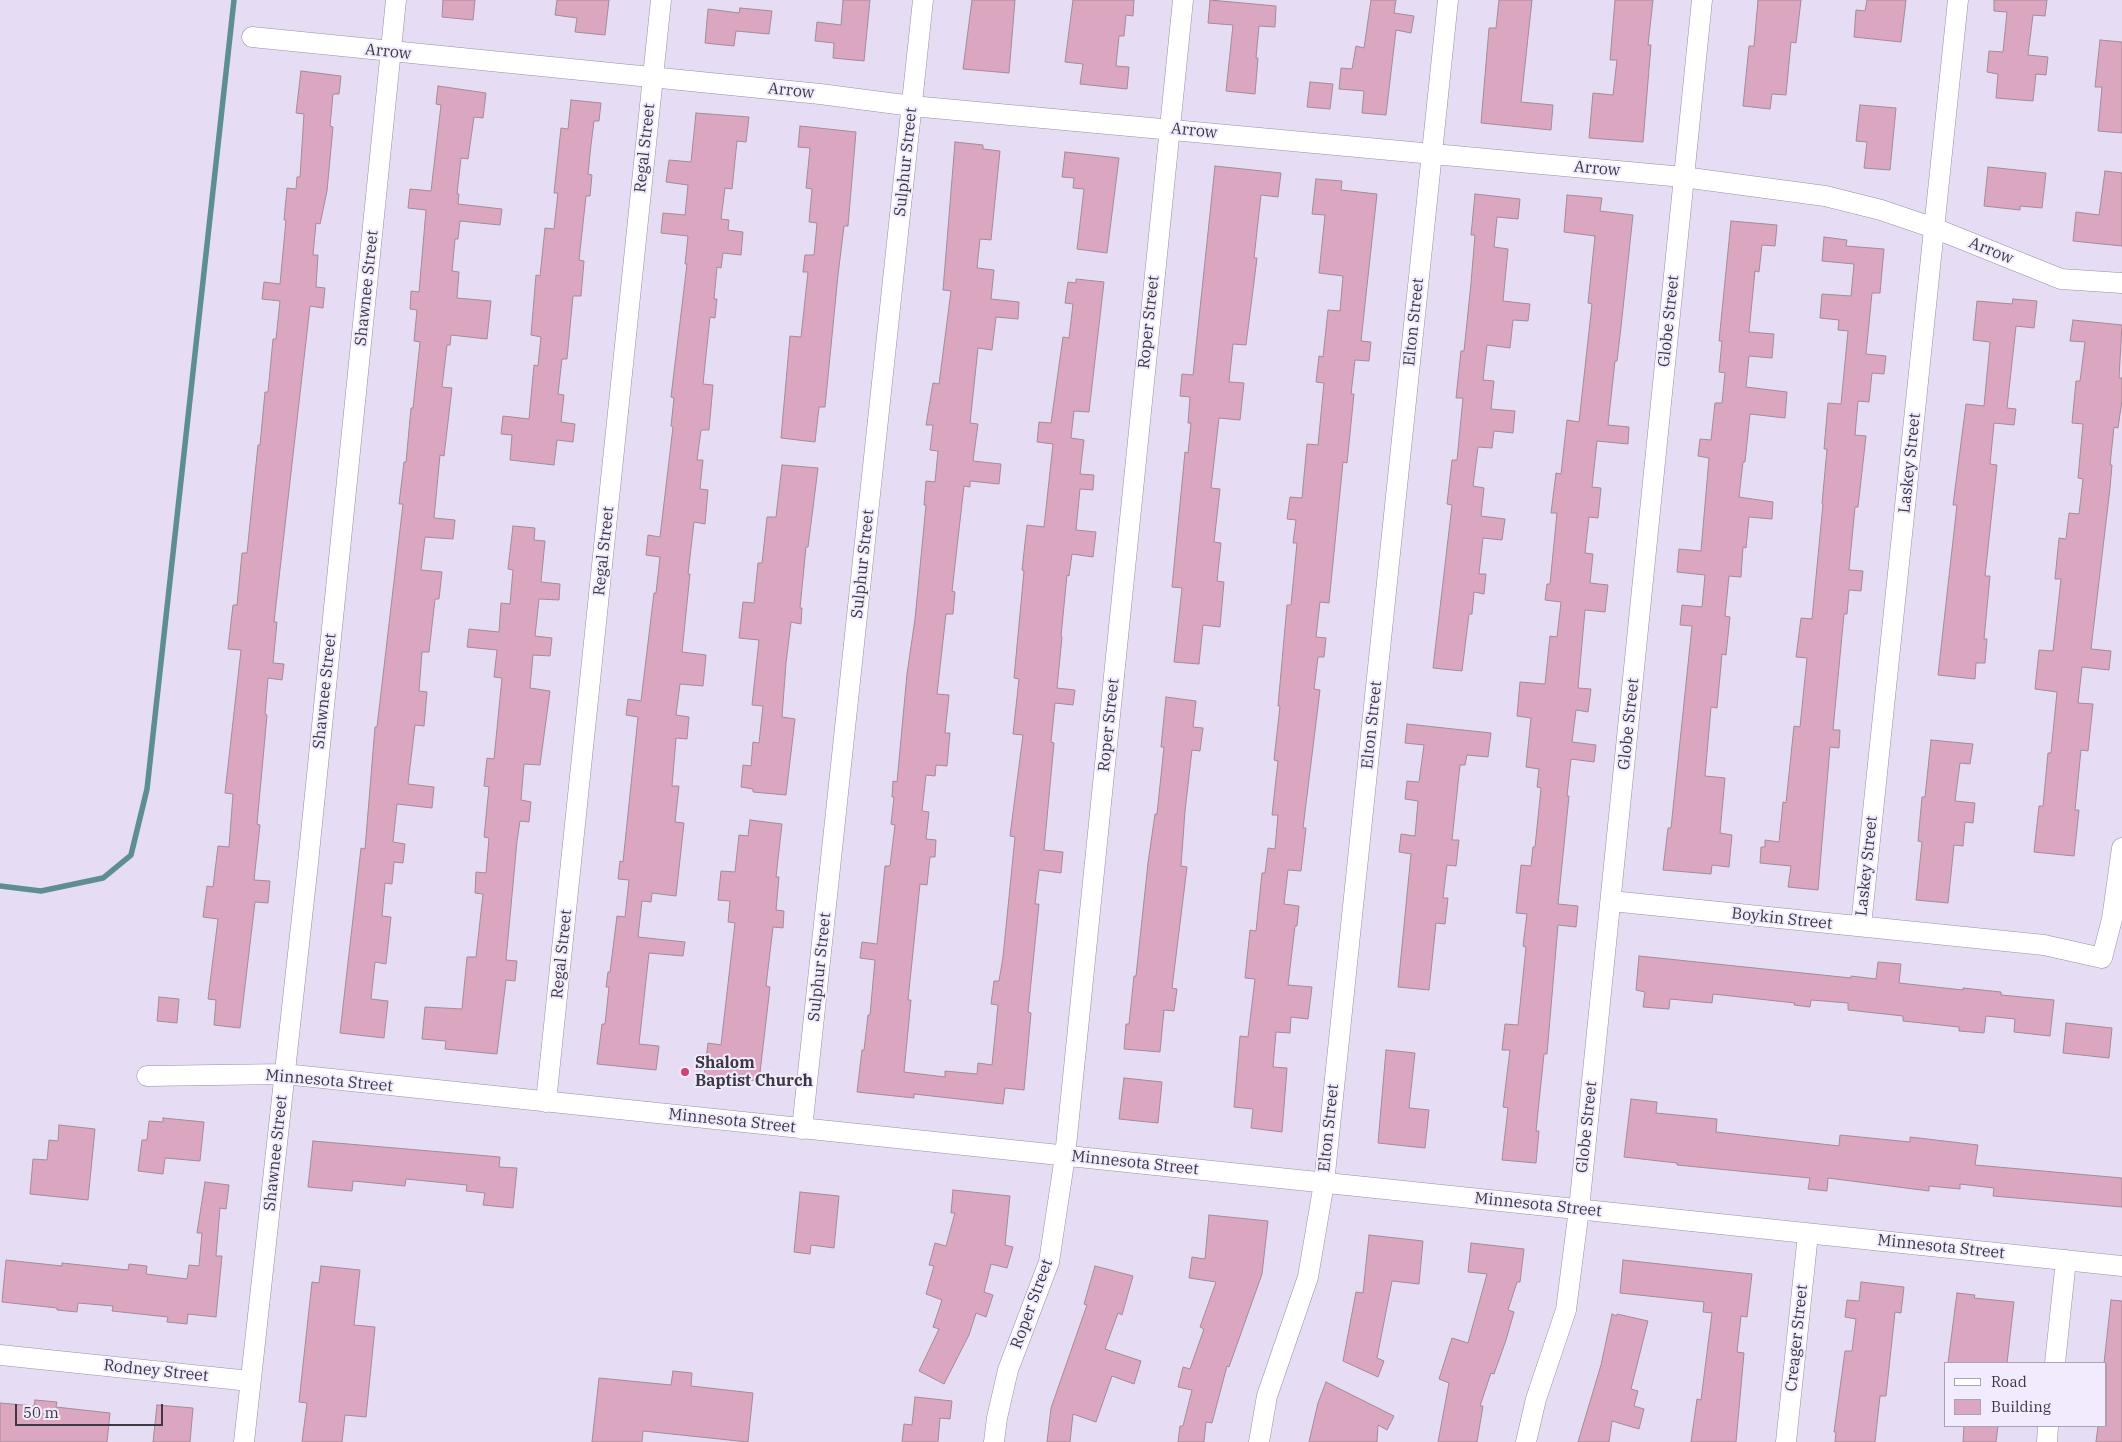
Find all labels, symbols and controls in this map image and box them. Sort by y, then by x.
street label: Arrow [364,40,412,64]
street label: Arrow [767,79,815,103]
street label: Regal Street [631,102,659,194]
street label: Sulphur Street [891,107,921,217]
street label: Arrow [1170,119,1218,143]
street label: Arrow [1573,157,1621,181]
street label: Shawnee Street [351,229,383,347]
street label: Arrow [1966,233,2016,269]
street label: Roper Street [1135,274,1163,370]
street label: Globe Street [1655,274,1683,368]
street label: Elton Street [1400,277,1428,367]
street label: Laskey Street [1895,412,1925,514]
street label: Regal Street [590,505,618,597]
street label: Sulphur Street [848,509,878,619]
street label: Shawnee Street [309,632,341,750]
street label: Roper Street [1095,677,1123,773]
street label: Globe Street [1615,677,1643,771]
street label: Elton Street [1358,680,1386,770]
street label: Laskey Street [1852,815,1882,917]
street label: Boykin Street [1731,904,1833,934]
street label: Regal Street [548,908,576,1000]
street label: Sulphur Street [805,912,835,1022]
place label: Shalom Baptist Church [695,1053,813,1091]
street label: Minnesota Street [264,1066,394,1096]
marker: Shalom Baptist Church [679,1066,691,1078]
street label: Globe Street [1573,1080,1601,1174]
street label: Elton Street [1315,1083,1343,1173]
street label: Shawnee Street [260,1094,292,1212]
street label: Minnesota Street [667,1105,797,1137]
street label: Minnesota Street [1070,1147,1200,1179]
street label: Minnesota Street [1473,1189,1603,1221]
street label: Minnesota Street [1876,1231,2006,1263]
street label: Roper Street [1007,1257,1057,1351]
street label: Creager Street [1782,1284,1812,1392]
street label: Rodney Street [103,1356,209,1386]
legend [1944,1362,2107,1427]
text: Road [1991,1372,2027,1391]
scale bar [18,1394,165,1426]
text: Building [1991,1397,2051,1416]
text: 50 m [23,1403,59,1422]

